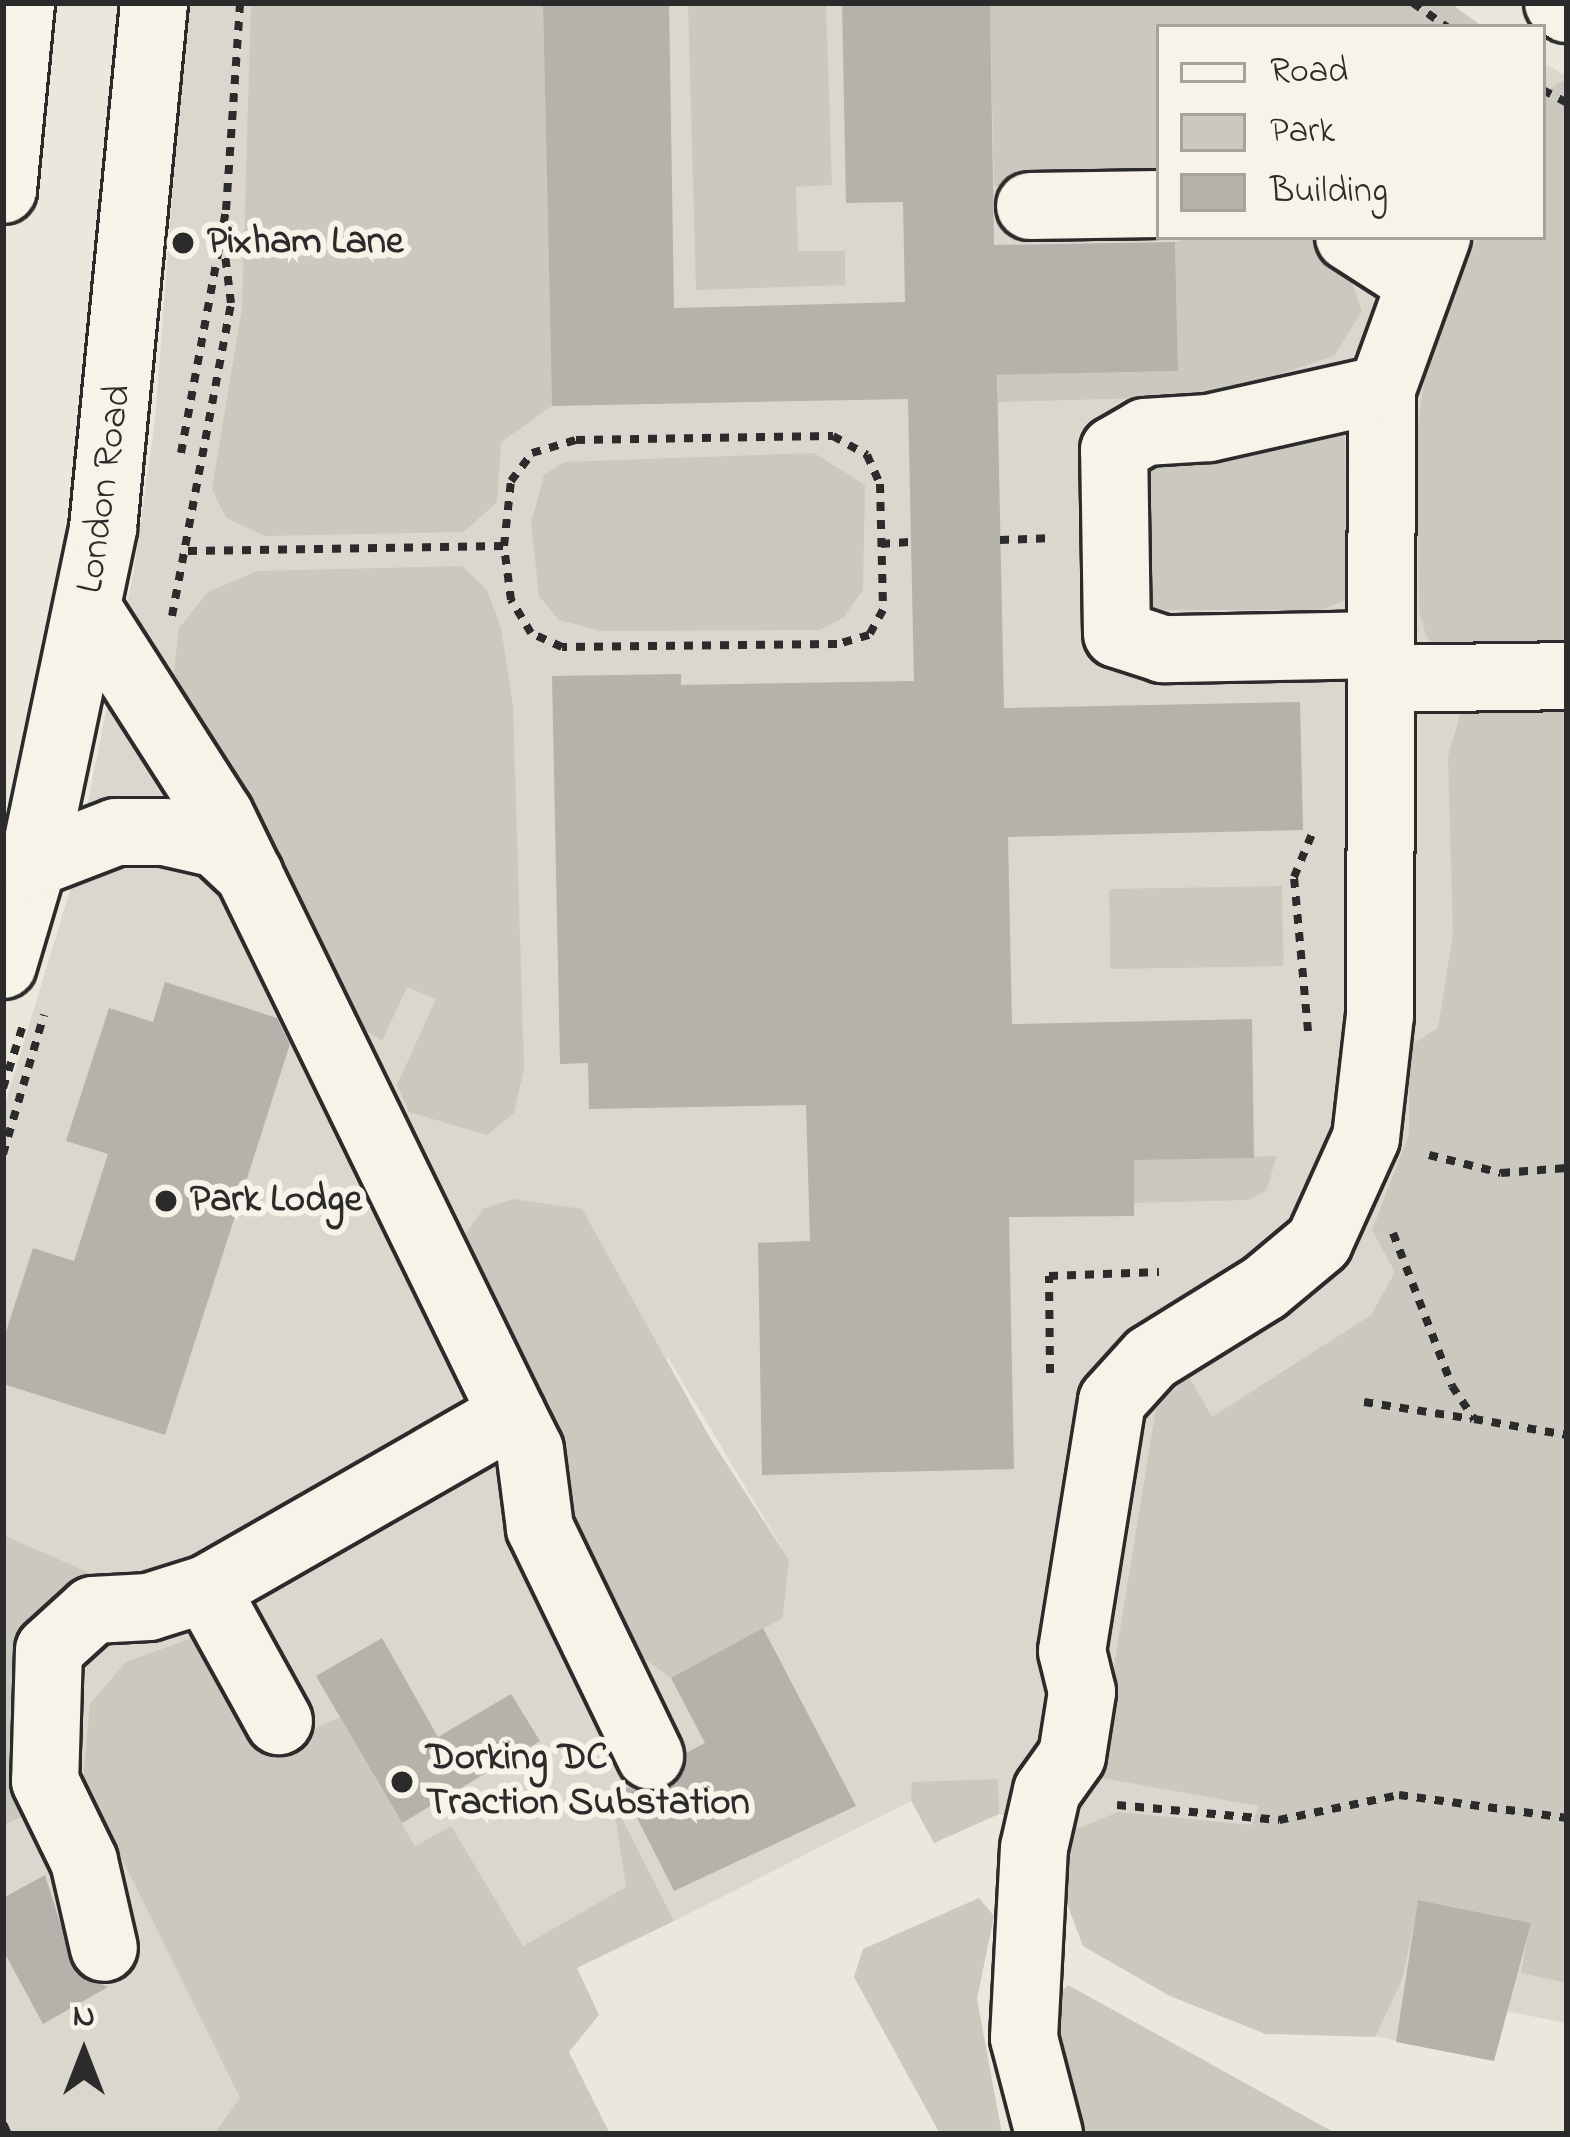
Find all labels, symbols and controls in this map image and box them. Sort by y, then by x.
legend [1156,24,1546,240]
text: Road [1270,46,1348,99]
text: Park [1270,106,1335,159]
text: Building [1270,166,1388,219]
place label: Pixham Lane [207,220,404,266]
marker: Pixham Lane [170,230,196,256]
street label: London Road [68,382,144,596]
place label: Park Lodge [190,1178,362,1224]
marker: Park Lodge [153,1188,179,1214]
place label: Dorking DC Traction Substation [426,1737,750,1828]
marker: Dorking DC Traction Substation [389,1769,415,1795]
north arrow [24,1993,144,2113]
text: N [73,1993,95,2041]

